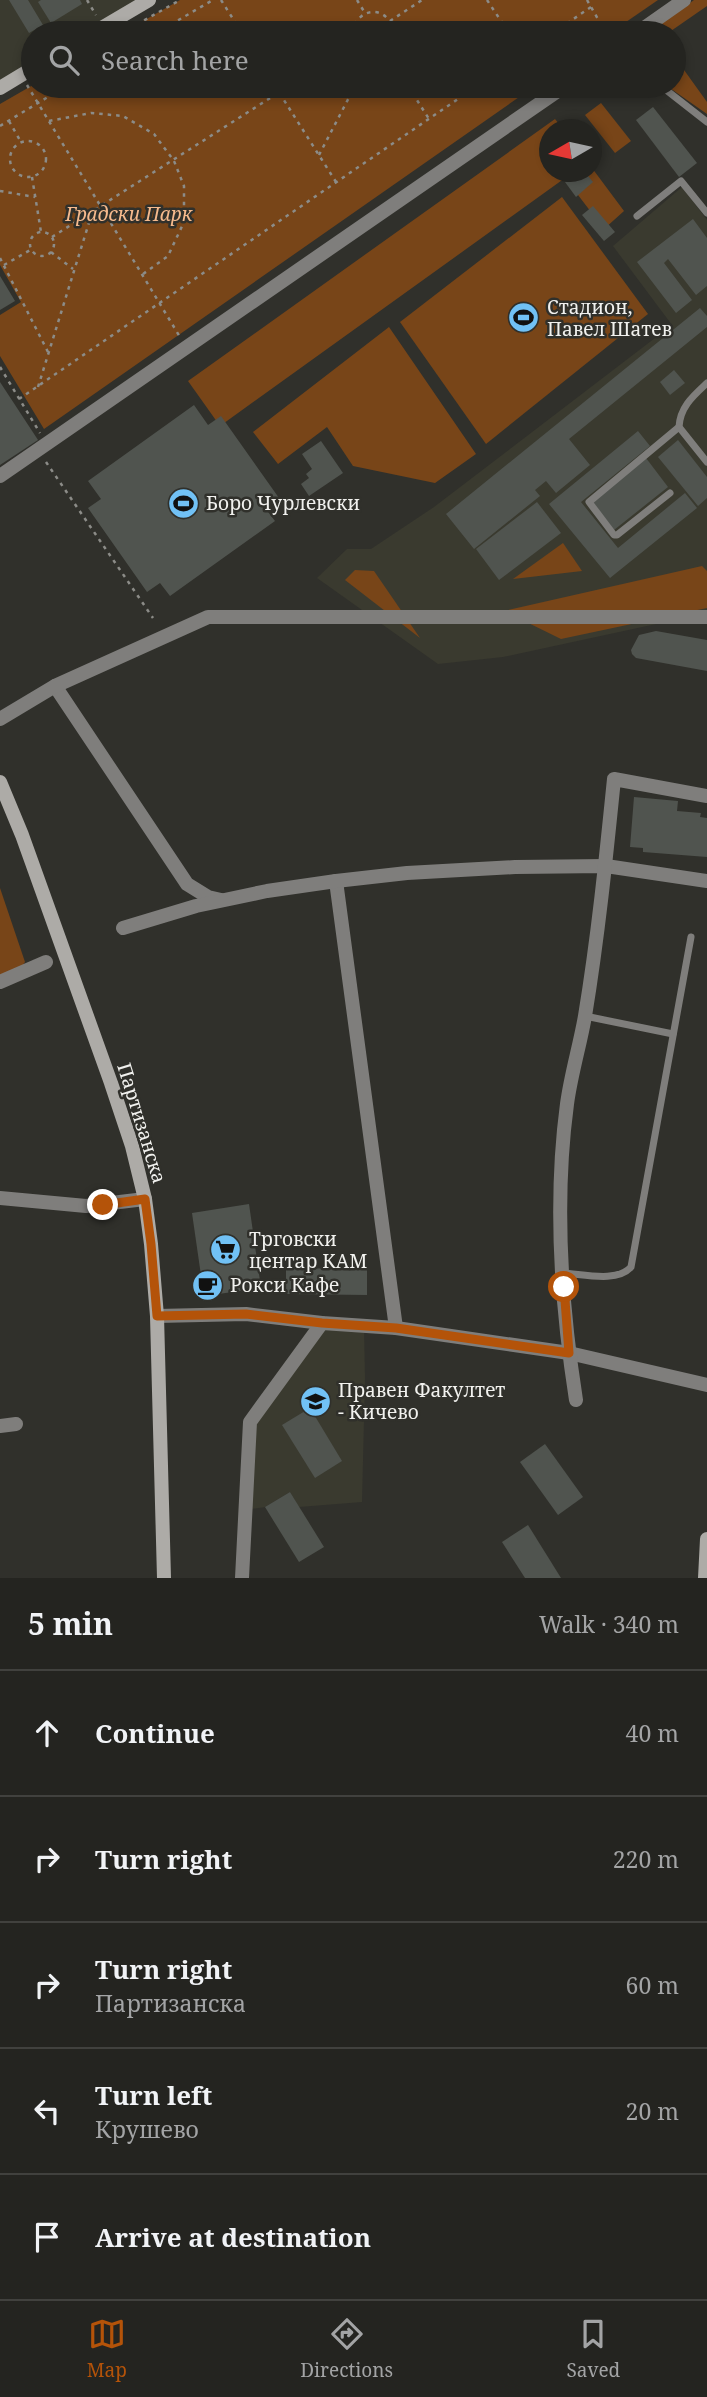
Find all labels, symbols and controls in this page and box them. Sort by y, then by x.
search box [21,21,686,98]
icon: search [45,41,83,79]
text: Search here [101,42,249,78]
north arrow [539,119,602,182]
park label: Градски Парк [64,201,194,227]
place label: Стадион, Павел Шатев [547,294,672,342]
sports icon: Стадион, Павел Шатев [507,301,541,335]
sports icon: Боро Чурлевски [166,486,200,520]
place label: Боро Чурлевски [206,490,360,516]
street label: Партизанска [111,1060,173,1186]
route end [87,1189,118,1220]
place label: Трговски центар КАМ [249,1226,367,1274]
supermarket icon: Трговски центар КАМ [209,1233,243,1267]
cafe icon: Рокси Кафе [190,1268,224,1302]
route start [548,1271,579,1302]
place label: Рокси Кафе [230,1272,339,1298]
place label: Правен Факултет - Кичево [338,1377,505,1425]
school or university icon: Правен Факултет - Кичево [298,1384,332,1418]
text: 5 min [28,1603,113,1644]
text: Walk · 340 m [539,1608,679,1640]
icon: ahead [28,1714,66,1752]
text: Continue [95,1715,215,1751]
text: 40 m [626,1717,679,1749]
icon: right [28,1840,66,1878]
text: Turn right [95,1841,232,1877]
text: 220 m [613,1843,679,1875]
text: Turn right [95,1951,232,1987]
icon: right [28,1966,66,2004]
text: 60 m [626,1969,679,2001]
text: Партизанска [95,1987,246,2019]
text: Turn left [95,2077,212,2113]
icon: left [28,2092,66,2130]
text: 20 m [626,2095,679,2127]
text: Крушево [95,2113,199,2145]
icon: arrive [28,2218,66,2256]
text: Arrive at destination [95,2219,371,2255]
tab: Map [87,2315,127,2383]
tab: Directions [300,2315,393,2383]
tab: Saved [566,2315,620,2383]

